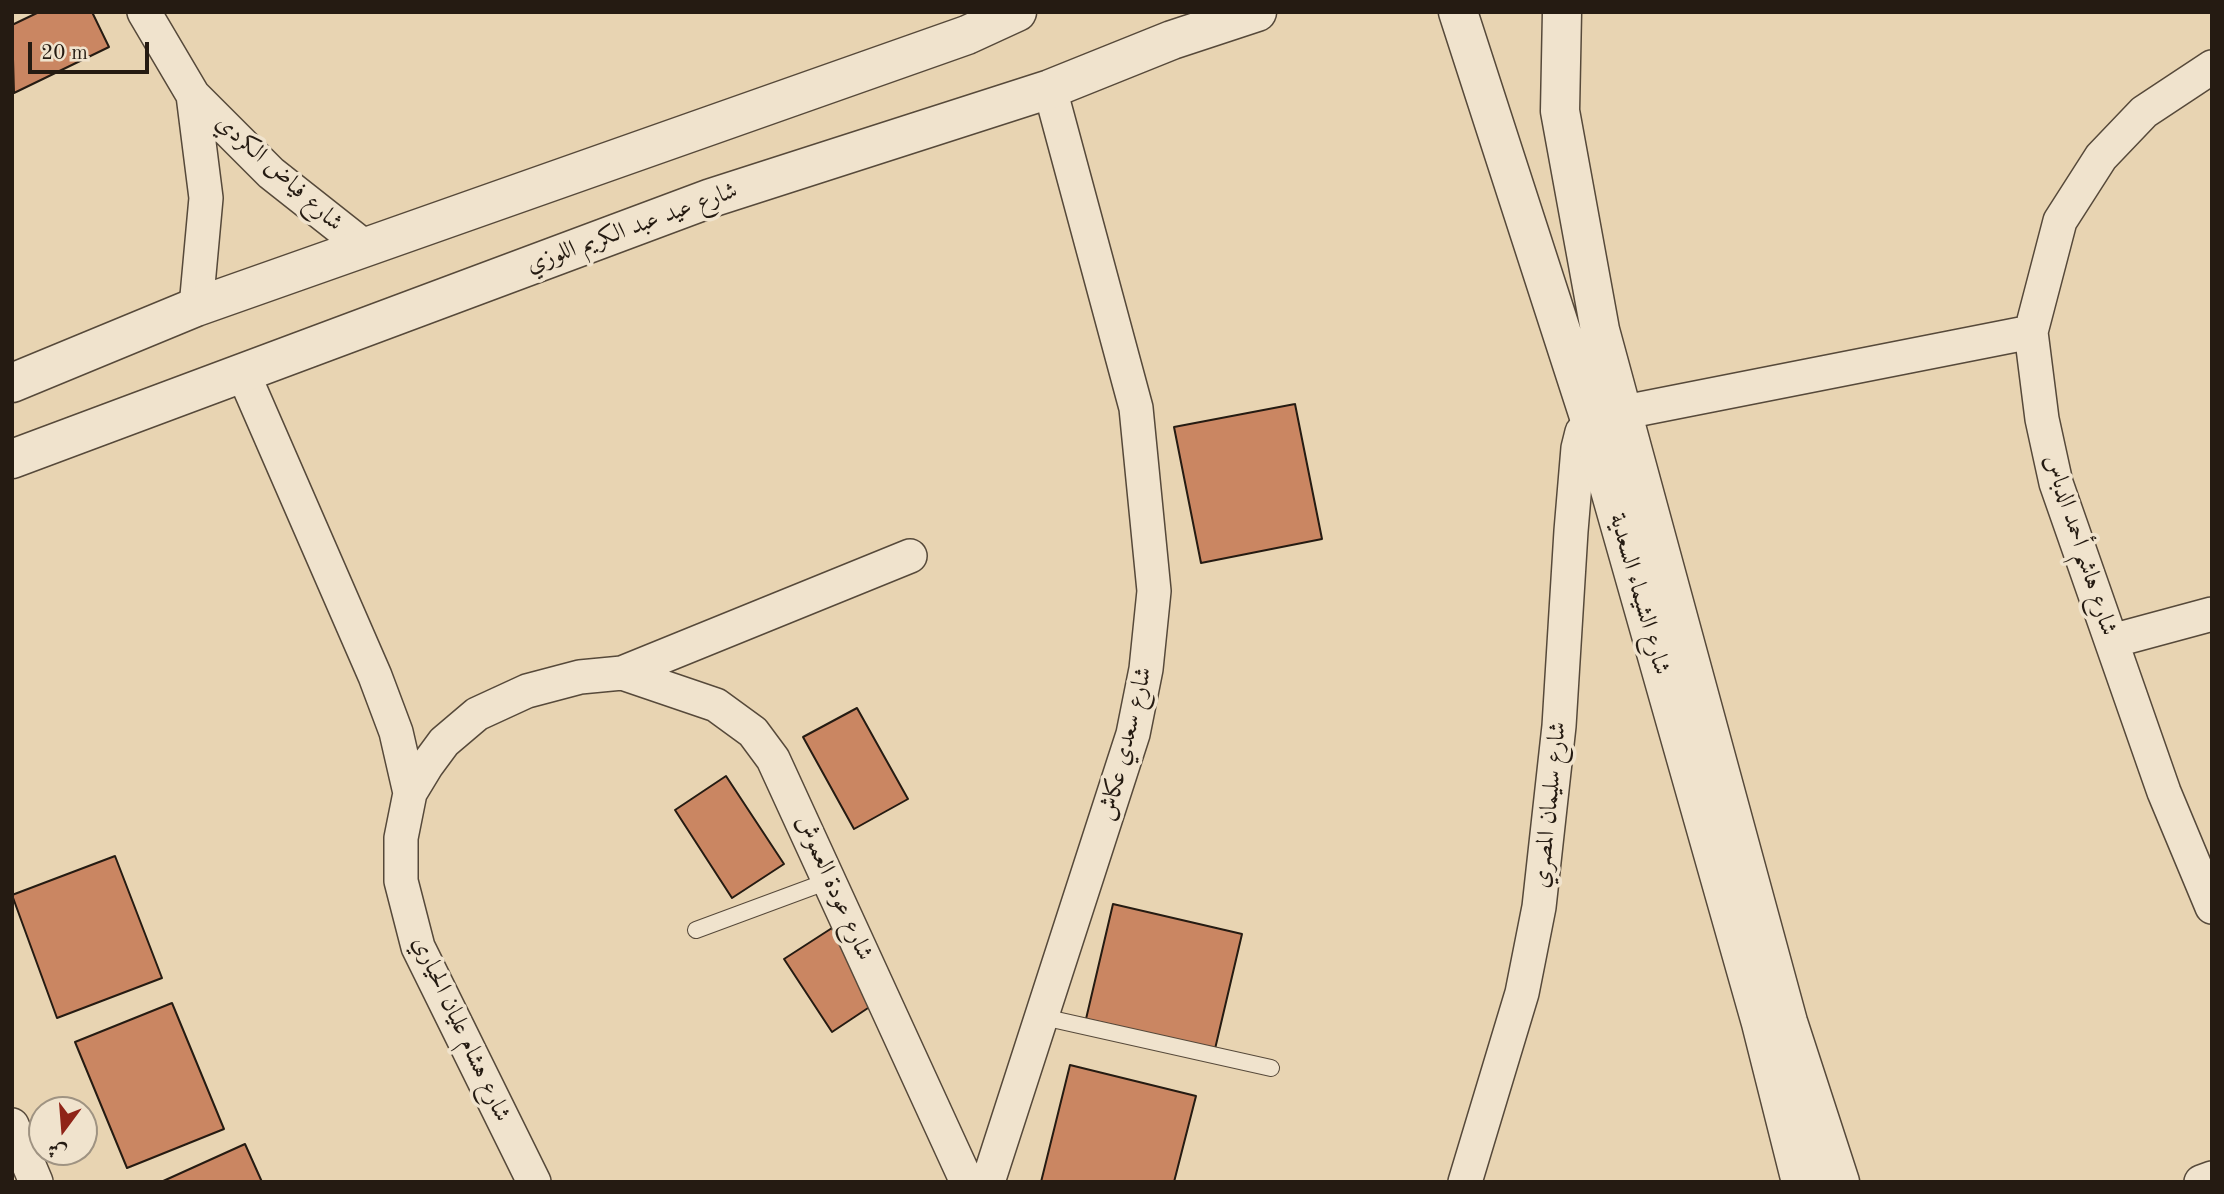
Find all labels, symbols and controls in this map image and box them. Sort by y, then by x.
scale bar [32,28,152,72]
text: 20 m [41,43,88,64]
street label: شارع فياض الكردي [209,108,349,238]
street label: شارع عيد عبد الكريم اللوزي [522,176,742,280]
street label: شارع هاشم أحمد الدباس [2037,451,2123,639]
street label: شارع الشيماء السعدية [1602,510,1676,678]
street label: شارع سعدي عكاش [1093,664,1159,824]
street label: شارع سليمان المصري [1527,720,1573,890]
street label: شارع عودة العموش [789,811,879,965]
street label: شارع هشام عليان الحياري [405,932,517,1126]
north arrow [28,1096,98,1166]
text: ش [46,1138,69,1161]

